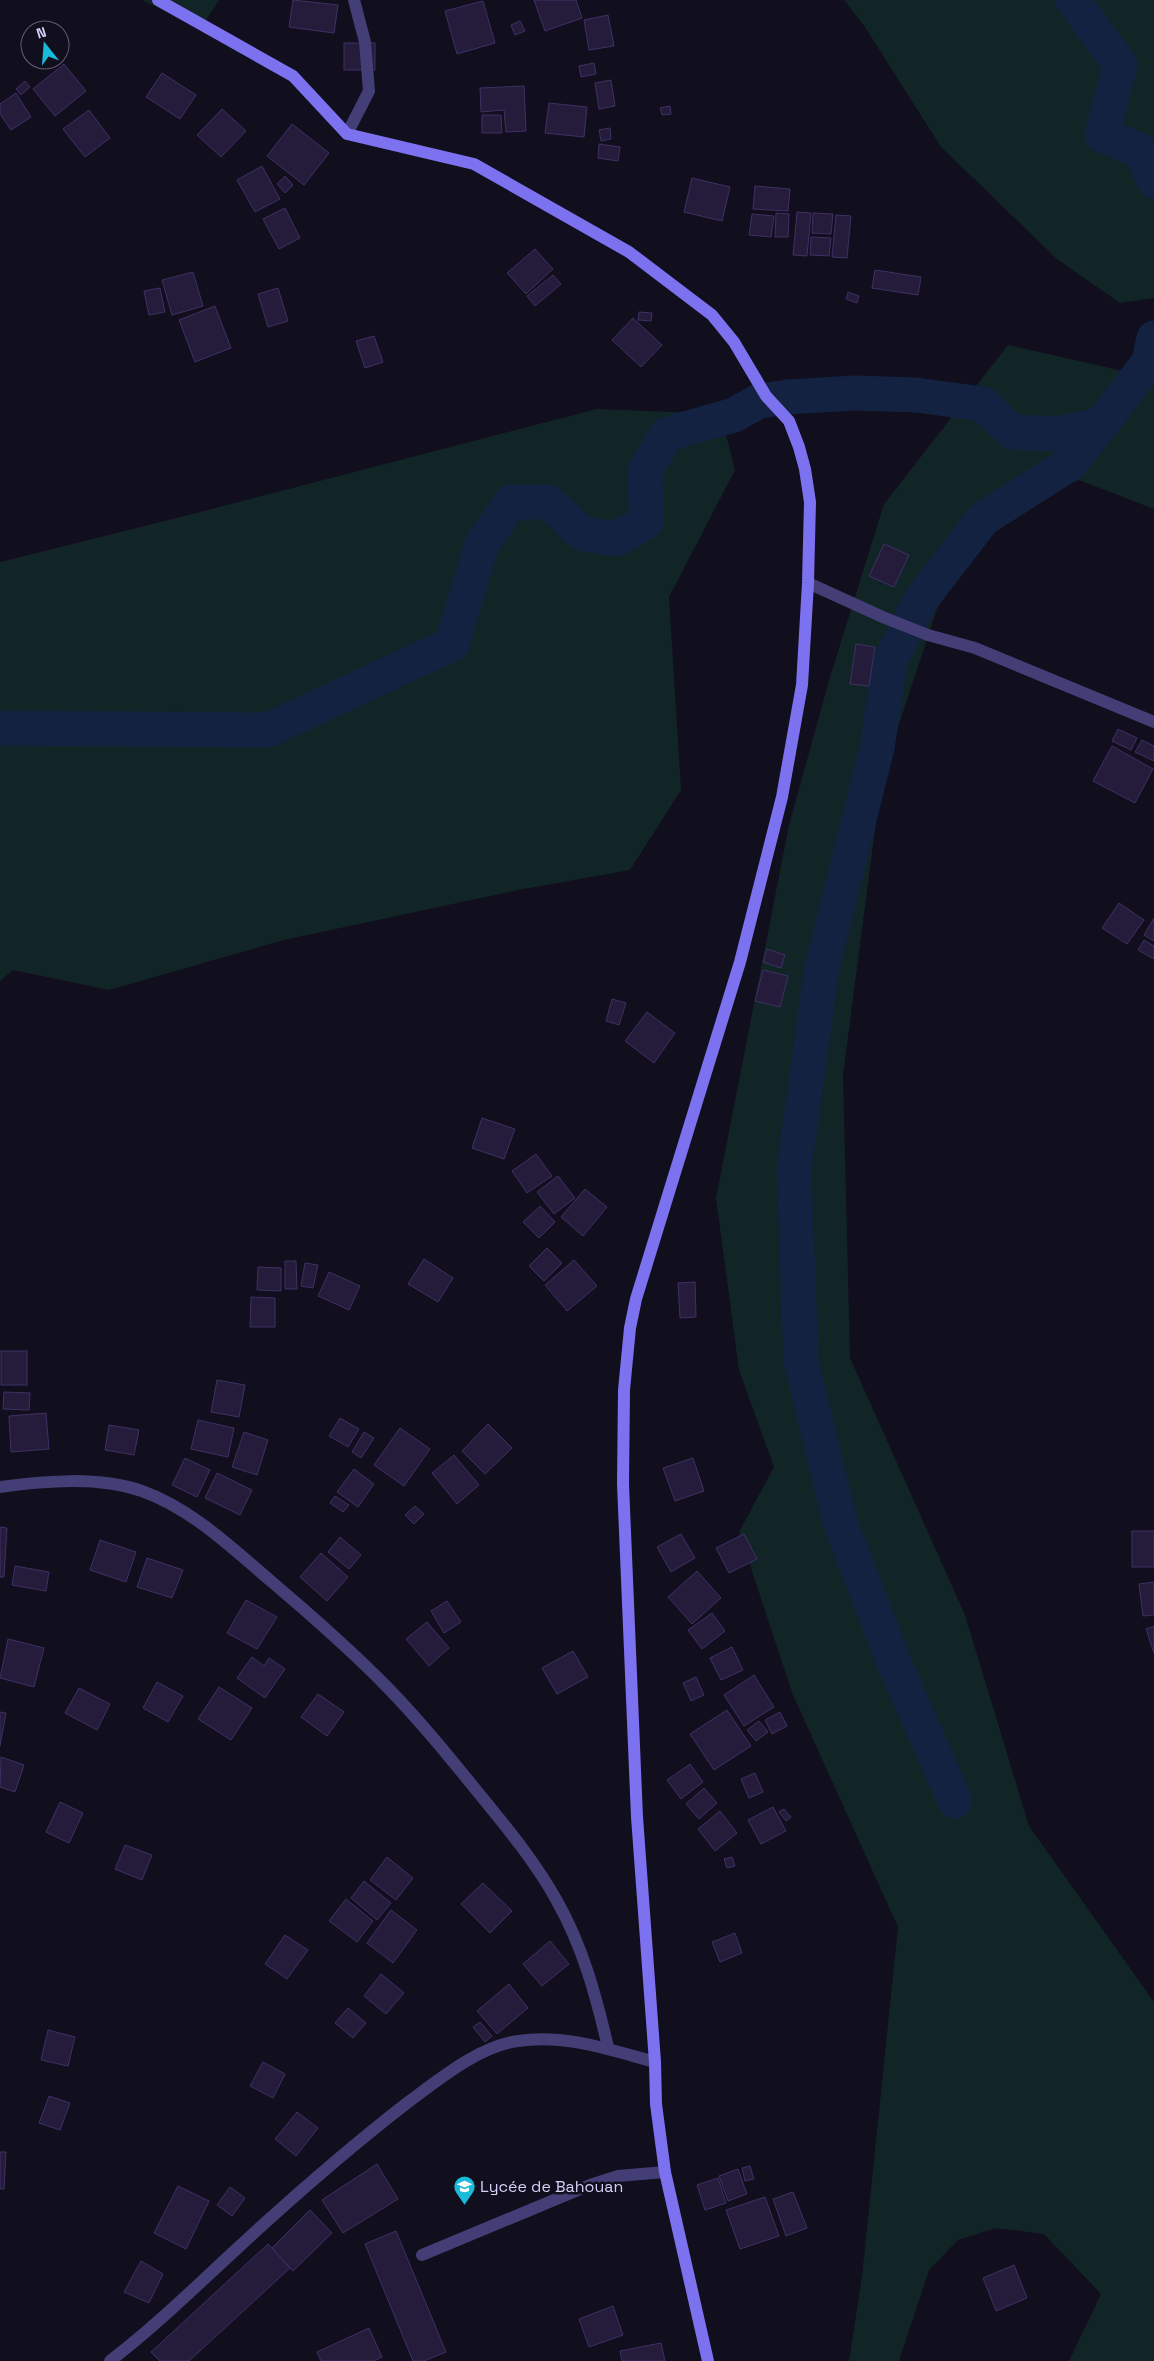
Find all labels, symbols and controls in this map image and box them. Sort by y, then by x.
north arrow [20,20,70,70]
text: N [34,23,48,43]
school or university icon: Lycée de Bahouan [452,2174,476,2205]
place label: Lycée de Bahouan [480,2176,623,2197]

